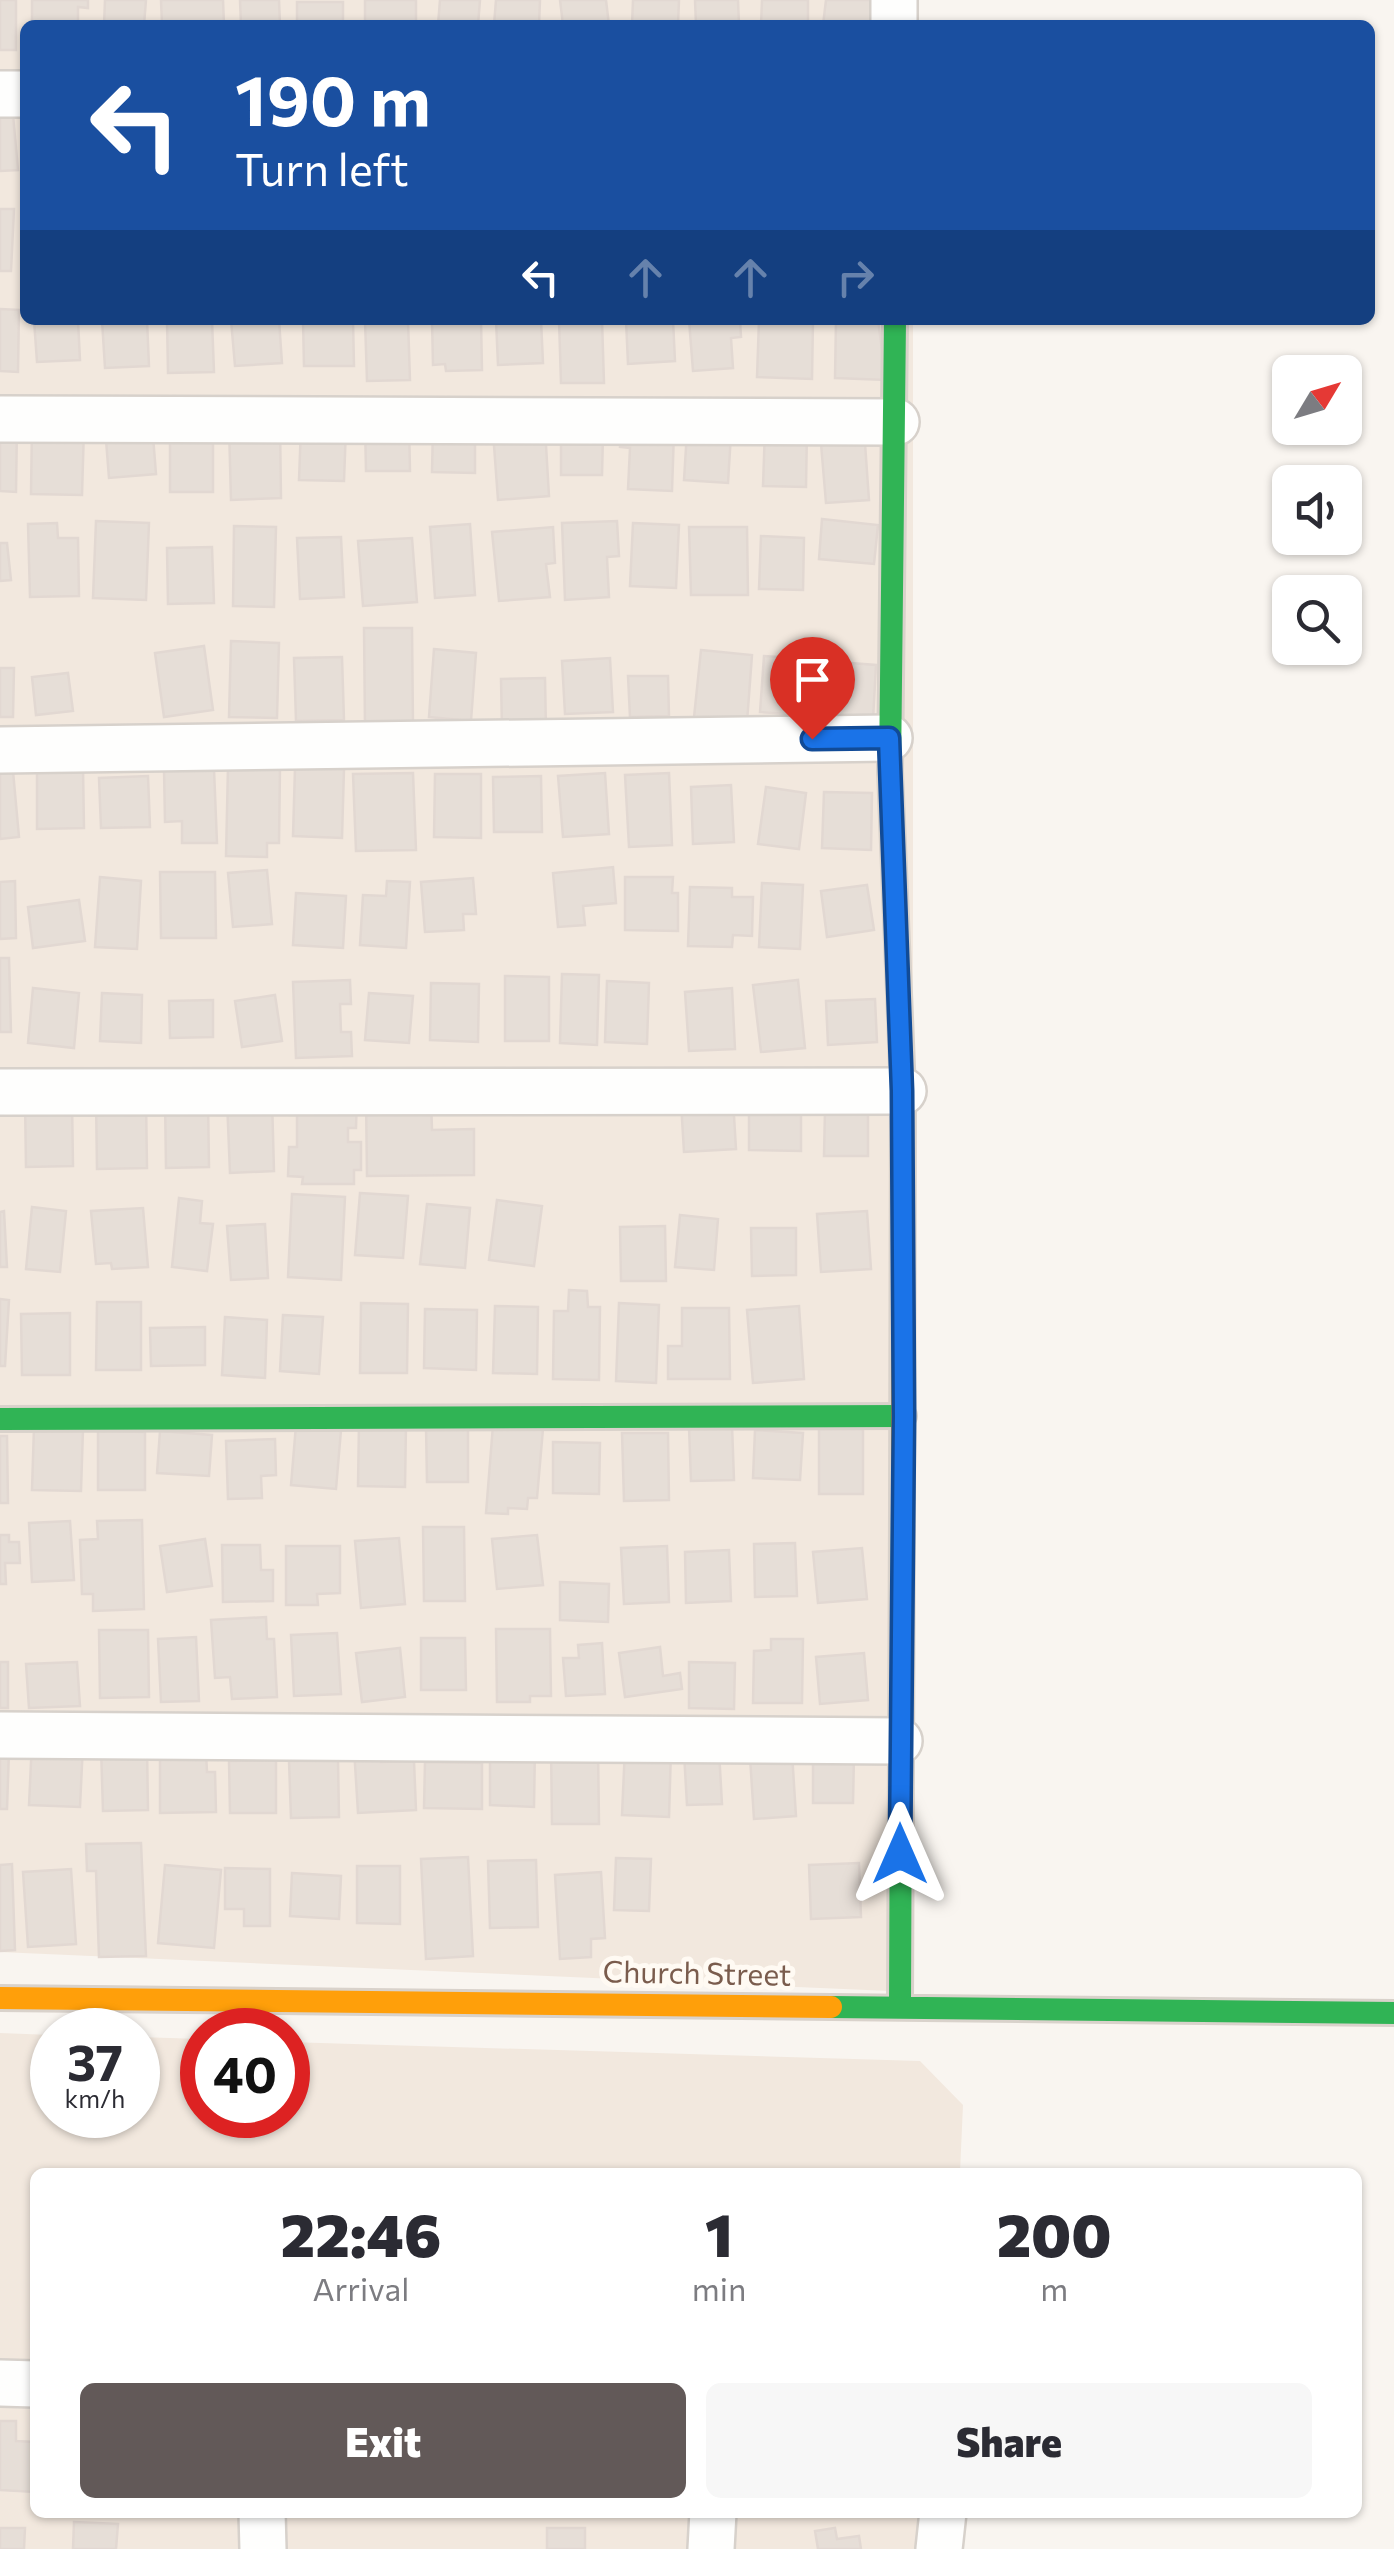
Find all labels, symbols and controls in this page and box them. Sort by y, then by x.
text: 190 m [235,55,431,140]
icon: left [70,60,200,190]
text: Turn left [235,140,409,195]
icon: left [513,250,568,305]
icon: ahead [618,250,673,305]
icon: ahead [723,250,778,305]
icon: right [828,250,883,305]
north arrow [1272,355,1362,445]
map controls [1272,355,1362,665]
button: sound [1272,465,1362,555]
button: search [1272,575,1362,665]
pin [770,637,855,740]
icon: arrive [785,652,840,707]
position arrow [848,1802,952,1906]
street label: Church Street [602,1951,792,1992]
speed limit sign: 40 [180,2008,310,2138]
text: 37 [67,2030,123,2091]
text: km/h [65,2083,125,2113]
text: 22:46 [281,2196,441,2269]
text: 1 [705,2196,733,2269]
text: 200 [997,2196,1111,2269]
text: Arrival [312,2268,409,2308]
text: min [692,2268,746,2308]
text: m [1040,2268,1068,2308]
button: Exit [80,2383,686,2498]
button: Share [706,2383,1312,2498]

